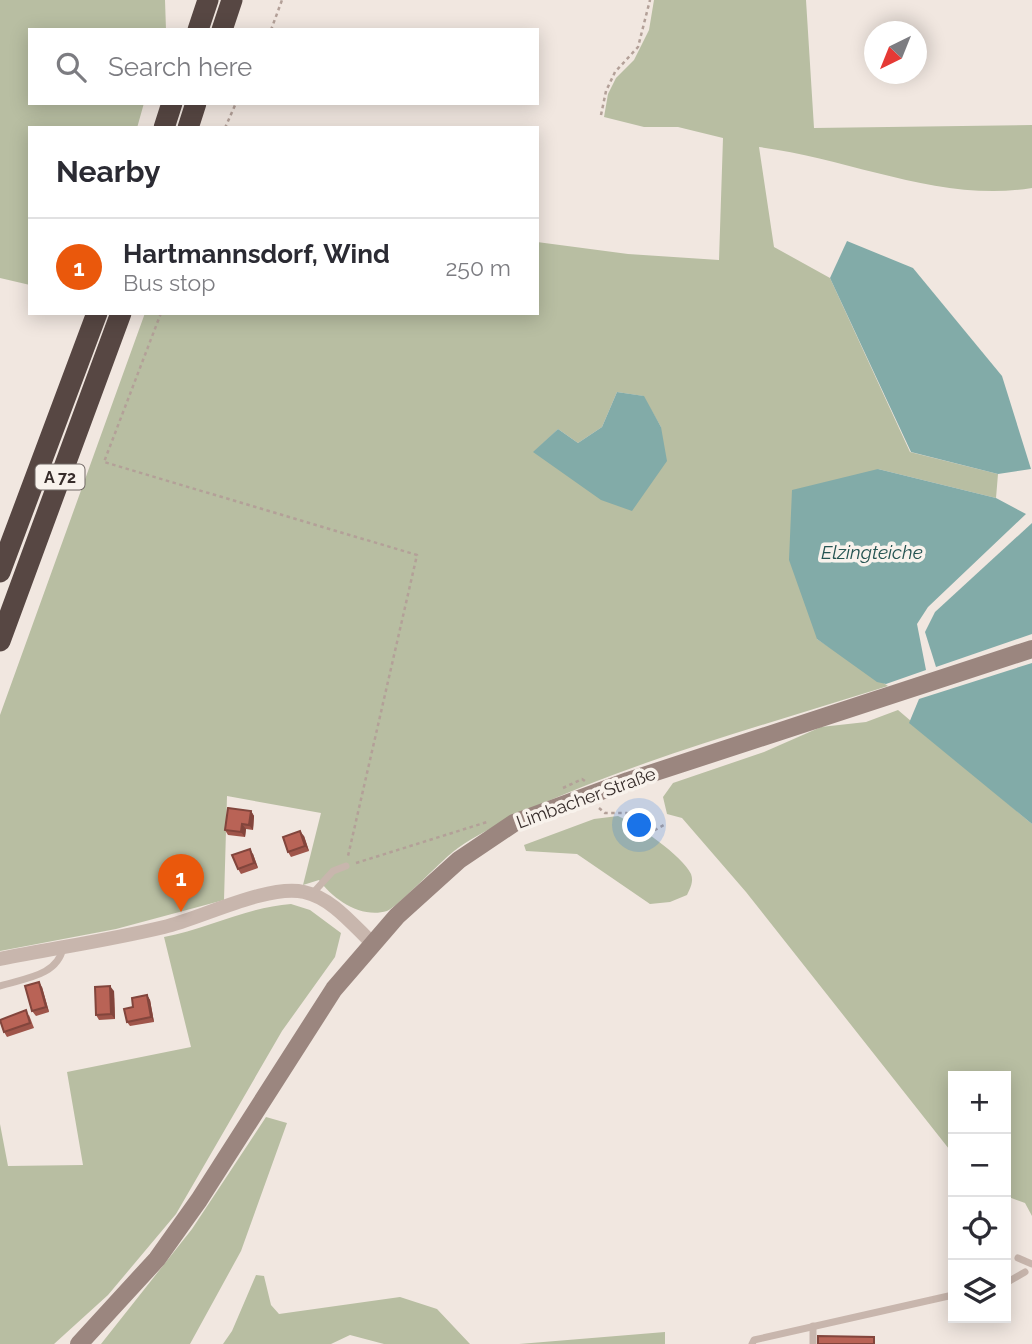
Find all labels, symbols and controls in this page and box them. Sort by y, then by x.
north arrow [864,21,927,84]
search box [28,28,539,105]
icon: search [52,48,90,86]
text: Search here [108,52,252,82]
text: Nearby [56,154,160,189]
text: Hartmannsdorf, Wind [123,239,390,269]
text: 1 [73,254,85,281]
text: 250 m [445,254,511,281]
text: Bus stop [123,269,215,296]
road number: A 72 [36,464,84,490]
water label: Elzingteiche [821,541,923,563]
street label: Limbacher Straße [513,762,659,832]
your location [622,808,656,842]
pin: 1 [158,854,204,912]
map controls [948,1071,1011,1323]
button: + [948,1071,1011,1134]
button: − [948,1134,1011,1197]
button: locate [948,1197,1011,1260]
button: layers [948,1260,1011,1323]

